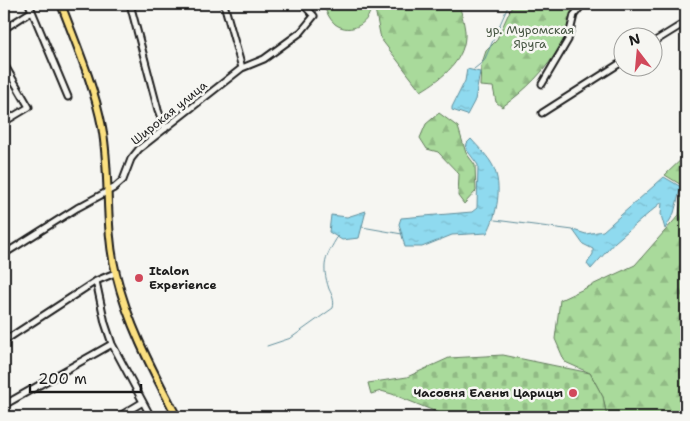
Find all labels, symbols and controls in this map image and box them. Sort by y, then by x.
park label: ур. Муромская Яруга [486,22,574,52]
north arrow [612,28,662,78]
text: N [627,29,642,50]
street label: Широкая улица [128,77,211,149]
place label: Italon Experience [149,263,217,293]
marker: Italon Experience [133,272,145,284]
scale bar [30,361,141,393]
text: 200 m [38,369,87,389]
place label: Часовня Елены Царицы [413,385,563,401]
marker: Часовня Елены Царицы [567,387,579,399]

